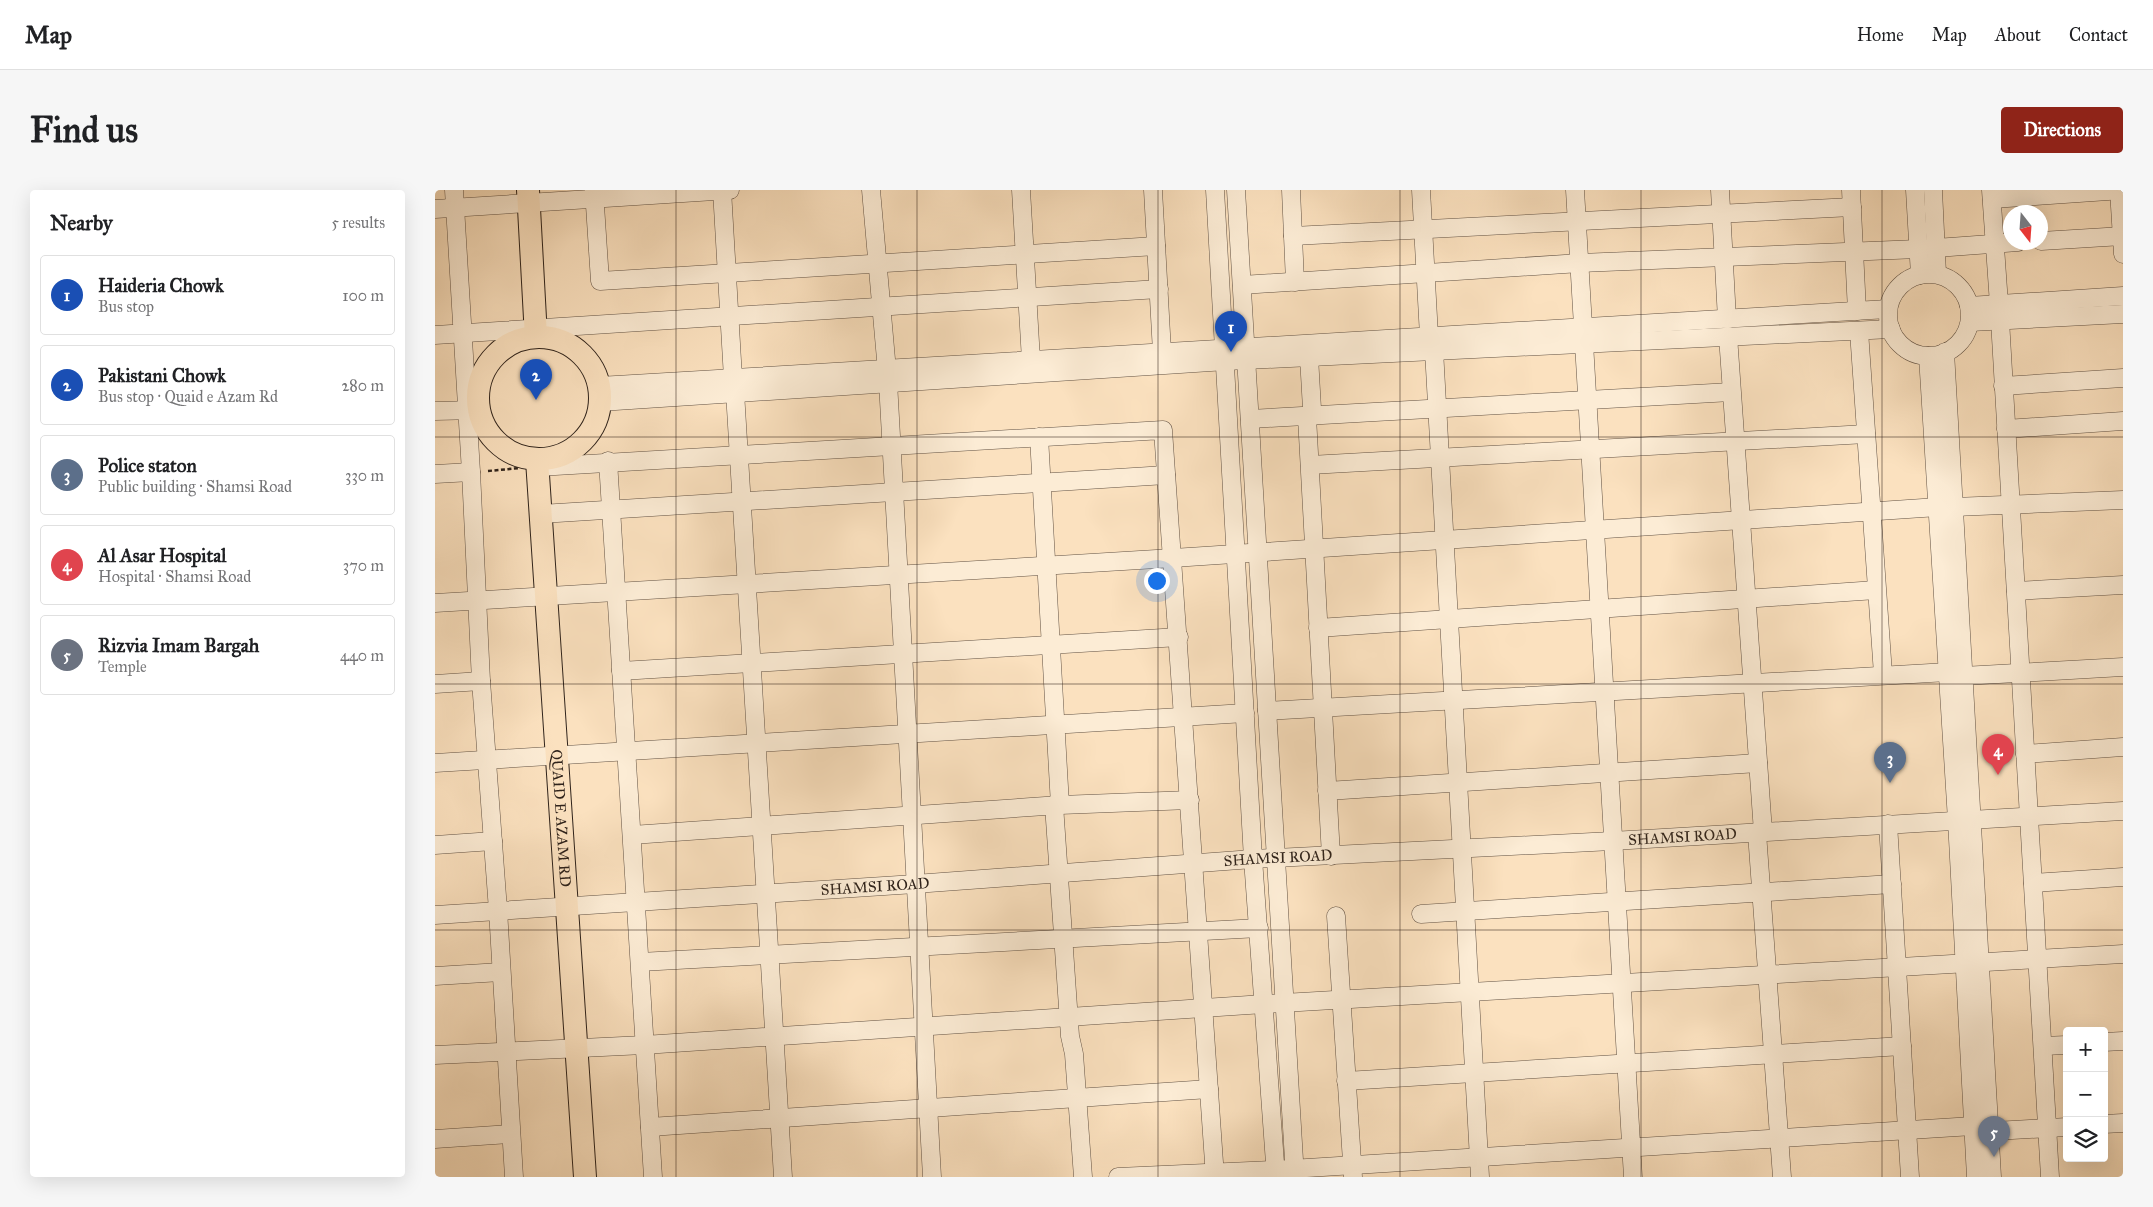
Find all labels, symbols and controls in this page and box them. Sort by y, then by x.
text: Map [25,20,72,50]
text: Home [1857,24,1904,46]
text: Map [1932,24,1967,46]
text: About [1995,24,2041,46]
text: Contact [2069,24,2128,46]
button: Directions [2001,107,2123,153]
text: Find us [30,109,138,152]
north arrow [2003,205,2048,250]
text: Nearby [50,210,113,236]
text: 5 results [331,213,385,232]
text: Haideria Chowk [98,274,224,297]
text: 1 [64,286,70,305]
text: 100 m [342,286,384,305]
text: Bus stop [98,297,154,316]
pin: 1 [1215,311,1247,352]
pin: 2 [520,359,552,400]
text: Pakistani Chowk [98,364,226,387]
text: 2 [63,376,71,395]
text: 280 m [341,376,384,395]
text: Bus stop · Quaid e Azam Rd [98,387,278,406]
text: Police staton [98,454,197,477]
text: 3 [64,466,70,485]
text: 330 m [345,466,384,485]
text: Public building · Shamsi Road [98,477,292,496]
text: Al Asar Hospital [98,544,226,567]
text: 4 [63,556,71,575]
text: 370 m [343,556,384,575]
text: Hospital · Shamsi Road [98,567,251,586]
your location [1144,568,1170,594]
text: Rizvia Imam Bargah [98,634,259,657]
text: 5 [63,646,71,665]
text: 440 m [340,646,384,665]
text: Temple [98,657,147,676]
pin: 4 [1982,734,2014,775]
pin: 3 [1874,742,1906,783]
street label: QUAID E AZAM RD [547,749,575,888]
street label: SHAMSI ROAD [1628,825,1738,849]
street label: SHAMSI ROAD [1223,846,1333,870]
street label: SHAMSI ROAD [820,874,930,899]
map controls [2063,1027,2108,1162]
button: + [2063,1027,2108,1072]
button: − [2063,1072,2108,1117]
pin: 5 [1978,1116,2010,1157]
button: layers [2063,1117,2108,1162]

